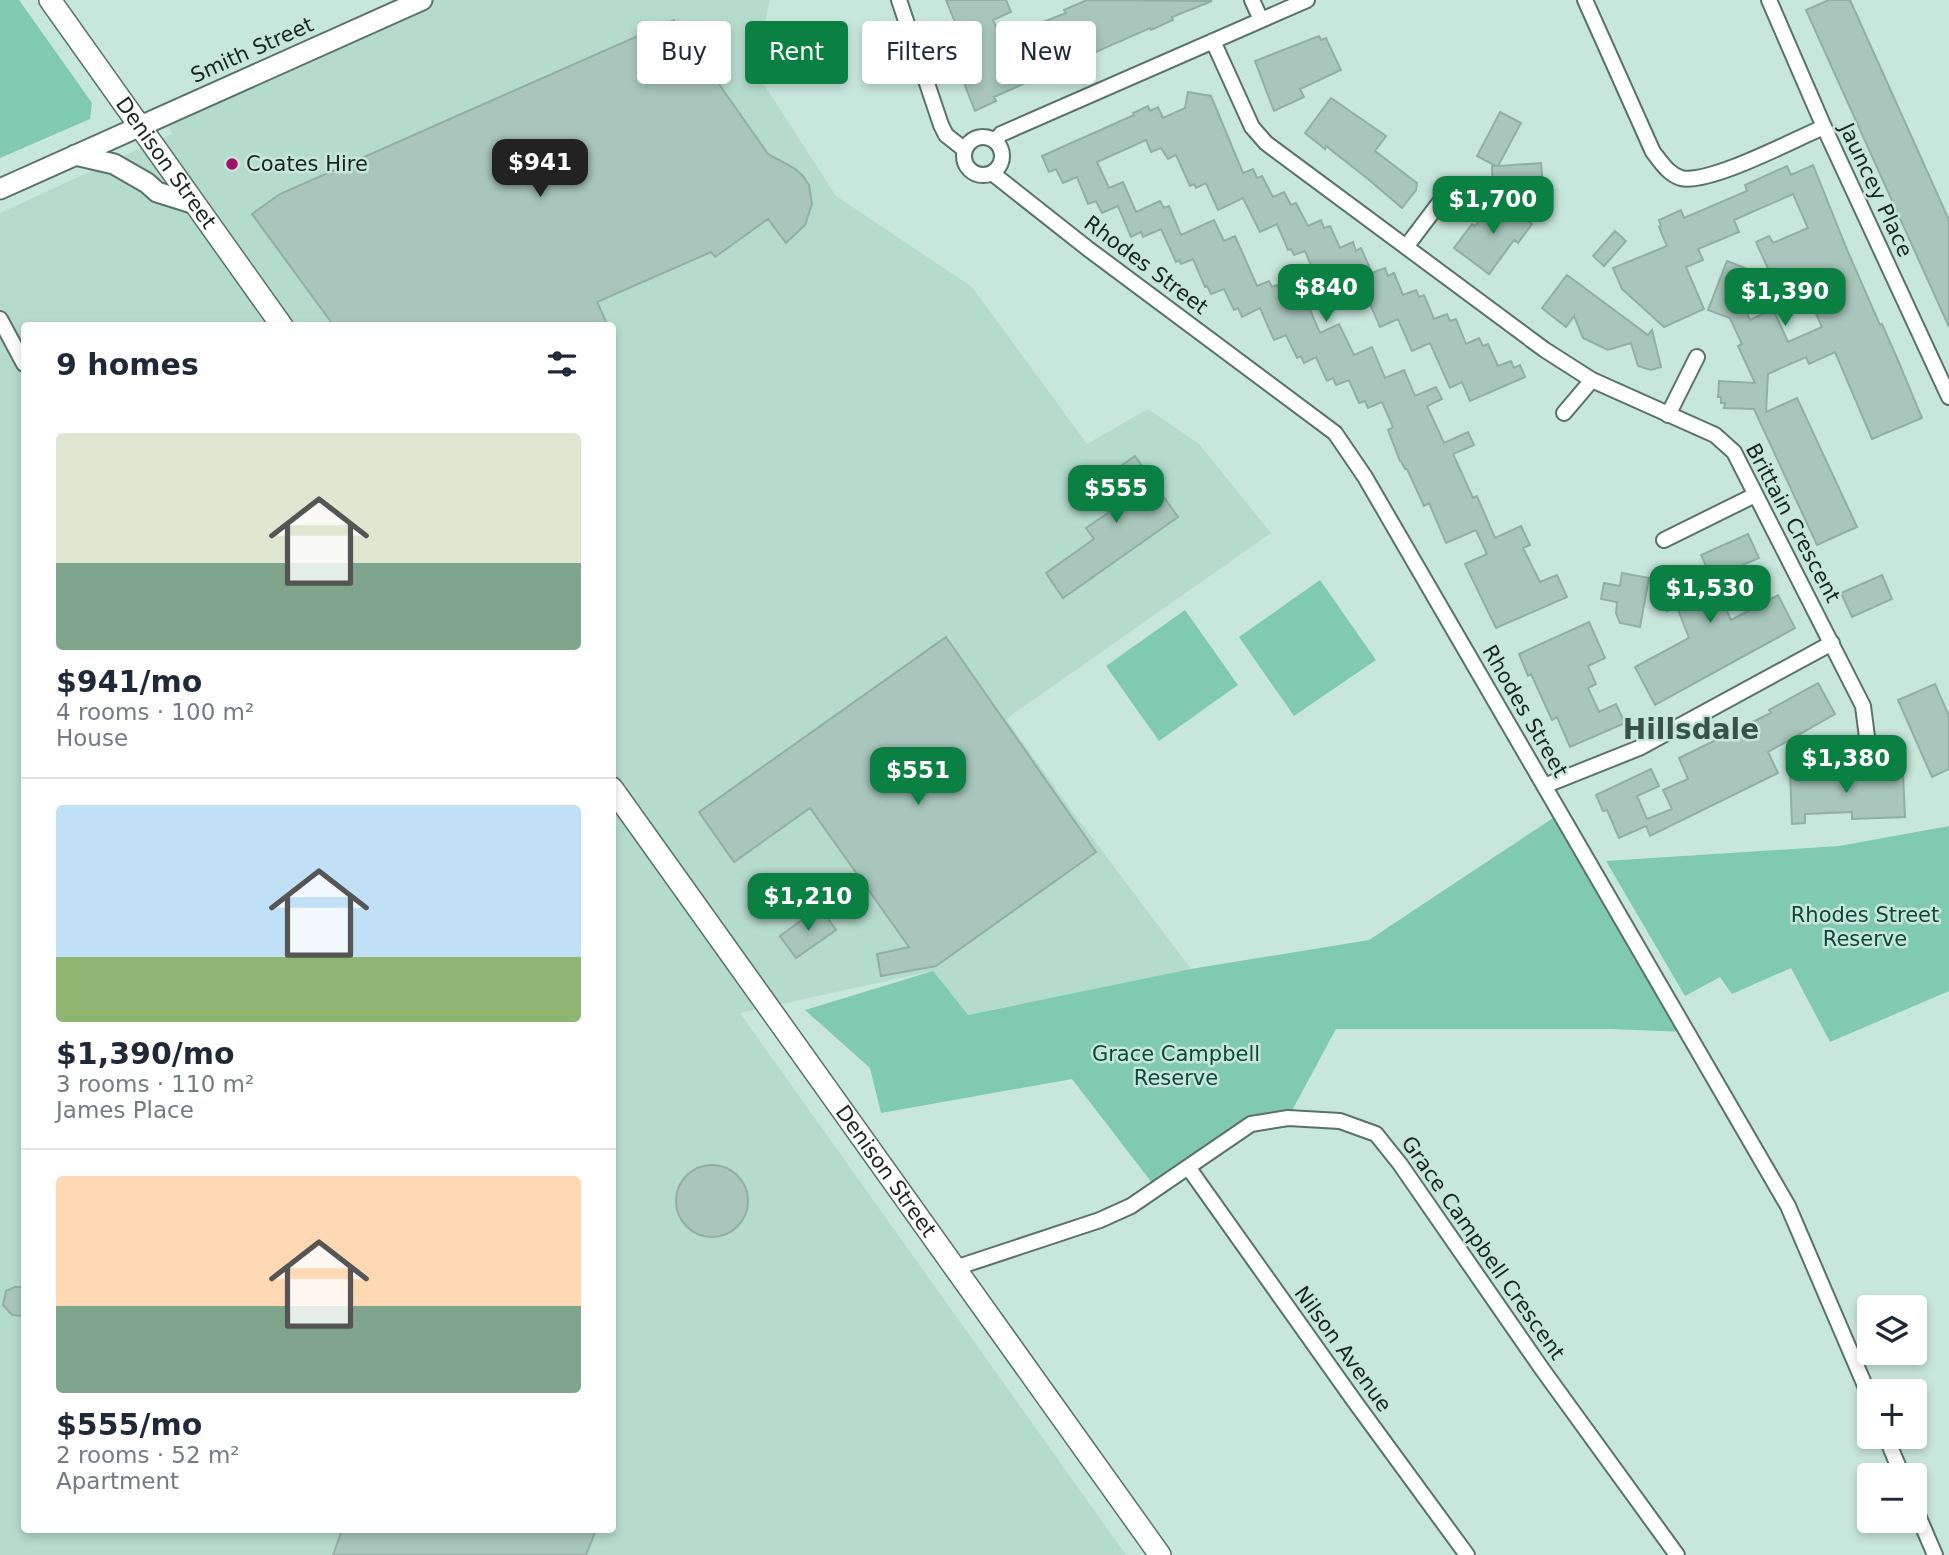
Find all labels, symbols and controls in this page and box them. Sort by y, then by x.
street label: Smith Street [187,12,317,88]
chip: Buy [637,21,731,84]
chip: Rent [745,21,848,84]
chip: Filters [862,21,982,84]
chip: New [996,21,1096,84]
street label: Denison Street [111,92,221,233]
street label: Jauncey Place [1834,117,1918,261]
pin: $941 [499,140,581,199]
text: $941 [508,149,572,175]
place label: Coates Hire [246,152,368,176]
marker: Coates Hire [224,156,240,172]
pin: $1,700 [1436,176,1550,236]
text: $1,700 [1449,186,1537,212]
street label: Rhodes Street [1080,211,1212,319]
pin: $840 [1285,264,1367,324]
pin: $1,390 [1728,268,1842,328]
text: $840 [1294,274,1358,300]
text: $1,390 [1741,278,1829,304]
icon: filters [543,345,581,383]
text: 9 homes [56,347,199,382]
street label: Brittain Crescent [1741,439,1845,607]
pin: $555 [1075,466,1157,525]
text: $555 [1084,475,1148,501]
icon: home [256,478,382,604]
pin: $1,530 [1653,566,1767,625]
text: $1,530 [1666,575,1754,601]
street label: Rhodes Street [1477,641,1573,781]
text: $941/mo [56,664,202,699]
text: 4 rooms · 100 m² [56,699,254,725]
district label: Hillsdale [1623,713,1759,746]
text: House [56,725,128,751]
pin: $1,380 [1789,736,1903,795]
text: $1,380 [1802,745,1890,771]
pin: $551 [877,748,959,807]
text: $551 [886,757,950,783]
icon: home [256,850,382,976]
pin: $1,210 [751,874,865,933]
text: $1,210 [764,883,852,909]
park label: Rhodes Street Reserve [1791,903,1939,951]
text: $1,390/mo [56,1036,235,1071]
park label: Grace Campbell Reserve [1092,1042,1260,1090]
text: 3 rooms · 110 m² [56,1071,254,1097]
text: James Place [56,1097,194,1123]
street label: Denison Street [831,1101,941,1242]
street label: Grace Campbell Crescent [1396,1132,1570,1364]
icon: home [256,1221,382,1347]
street label: Nilson Avenue [1289,1282,1397,1416]
map controls [1857,1295,1927,1533]
button: layers [1857,1295,1927,1365]
button: + [1857,1379,1927,1449]
text: $555/mo [56,1407,202,1442]
text: 2 rooms · 52 m² [56,1442,240,1468]
button: − [1857,1463,1927,1533]
text: Apartment [56,1468,179,1494]

